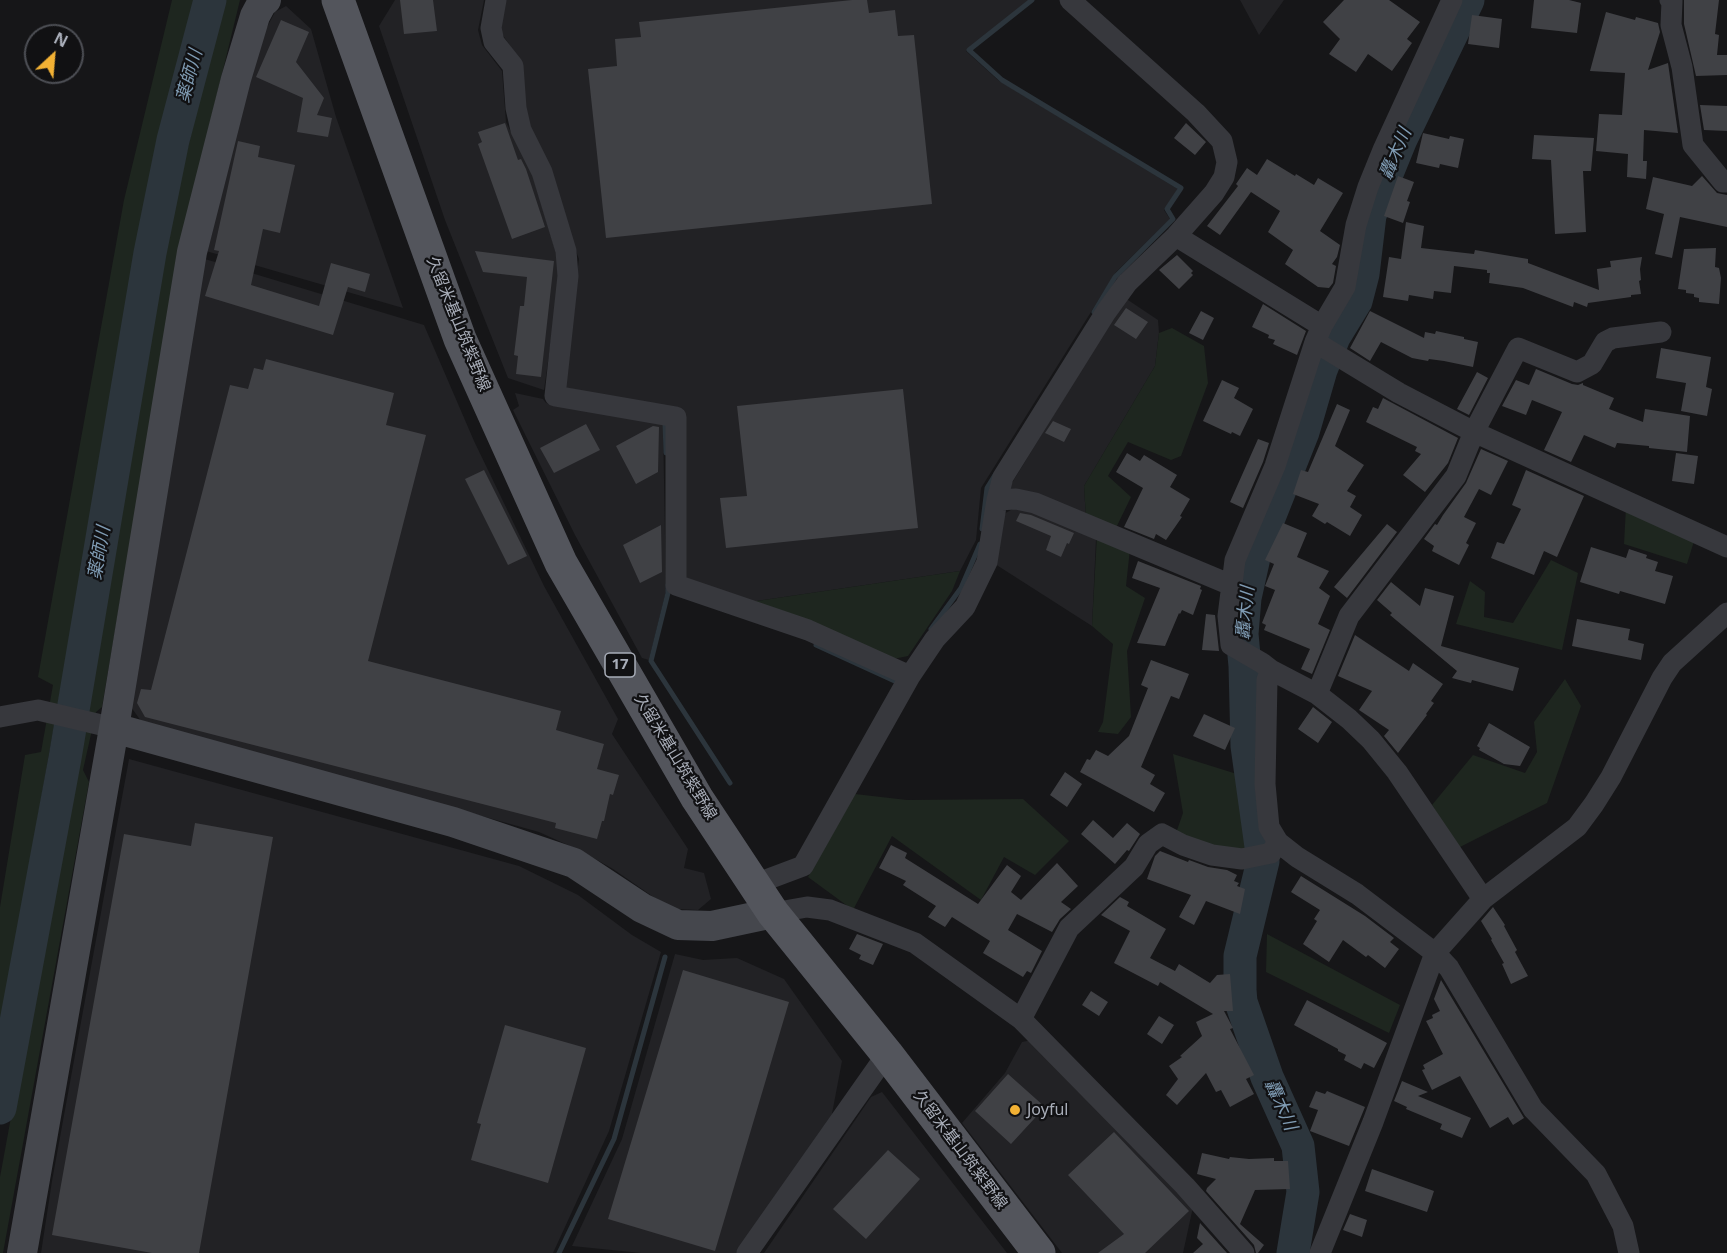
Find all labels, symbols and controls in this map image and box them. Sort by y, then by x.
north arrow [24,24,84,84]
text: N [50,27,72,52]
water label: 薬師川 [173,47,207,105]
water label: 轟木川 [1376,125,1416,183]
street label: 久留米基山筑紫野線 [422,254,494,394]
water label: 薬師川 [85,525,115,581]
water label: 轟木川 [1233,585,1259,641]
road number: 17 [605,653,635,677]
street label: 久留米基山筑紫野線 [630,690,720,824]
water label: 轟木川 [1259,1076,1301,1134]
street label: 久留米基山筑紫野線 [909,1087,1011,1213]
place label: Joyful [1027,1100,1068,1120]
marker: Joyful [1008,1103,1022,1117]

